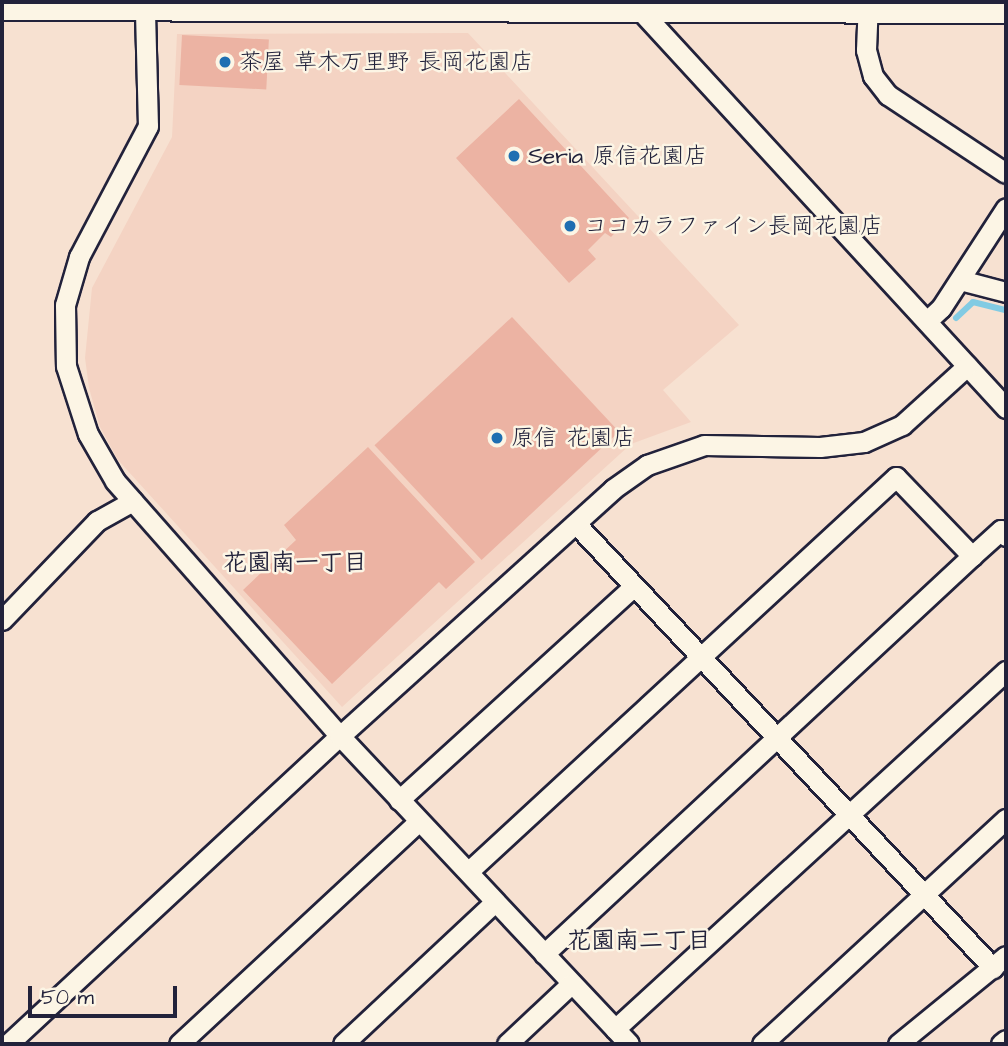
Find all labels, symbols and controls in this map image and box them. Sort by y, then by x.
place label: 茶屋 草木万里野 長岡花園店 [239,48,533,76]
marker: 茶屋 草木万里野 長岡花園店 [217,54,233,70]
place label: Seria 原信花園店 [528,142,707,170]
marker: Seria 原信花園店 [506,148,522,164]
place label: ココカラファイン長岡花園店 [584,212,883,240]
marker: ココカラファイン長岡花園店 [562,218,578,234]
place label: 原信 花園店 [511,424,635,452]
marker: 原信 花園店 [489,430,505,446]
district label: 花園南一丁目 [223,550,367,578]
district label: 花園南二丁目 [567,928,711,956]
scale bar [32,972,180,1016]
text: 50 m [41,983,94,1012]

